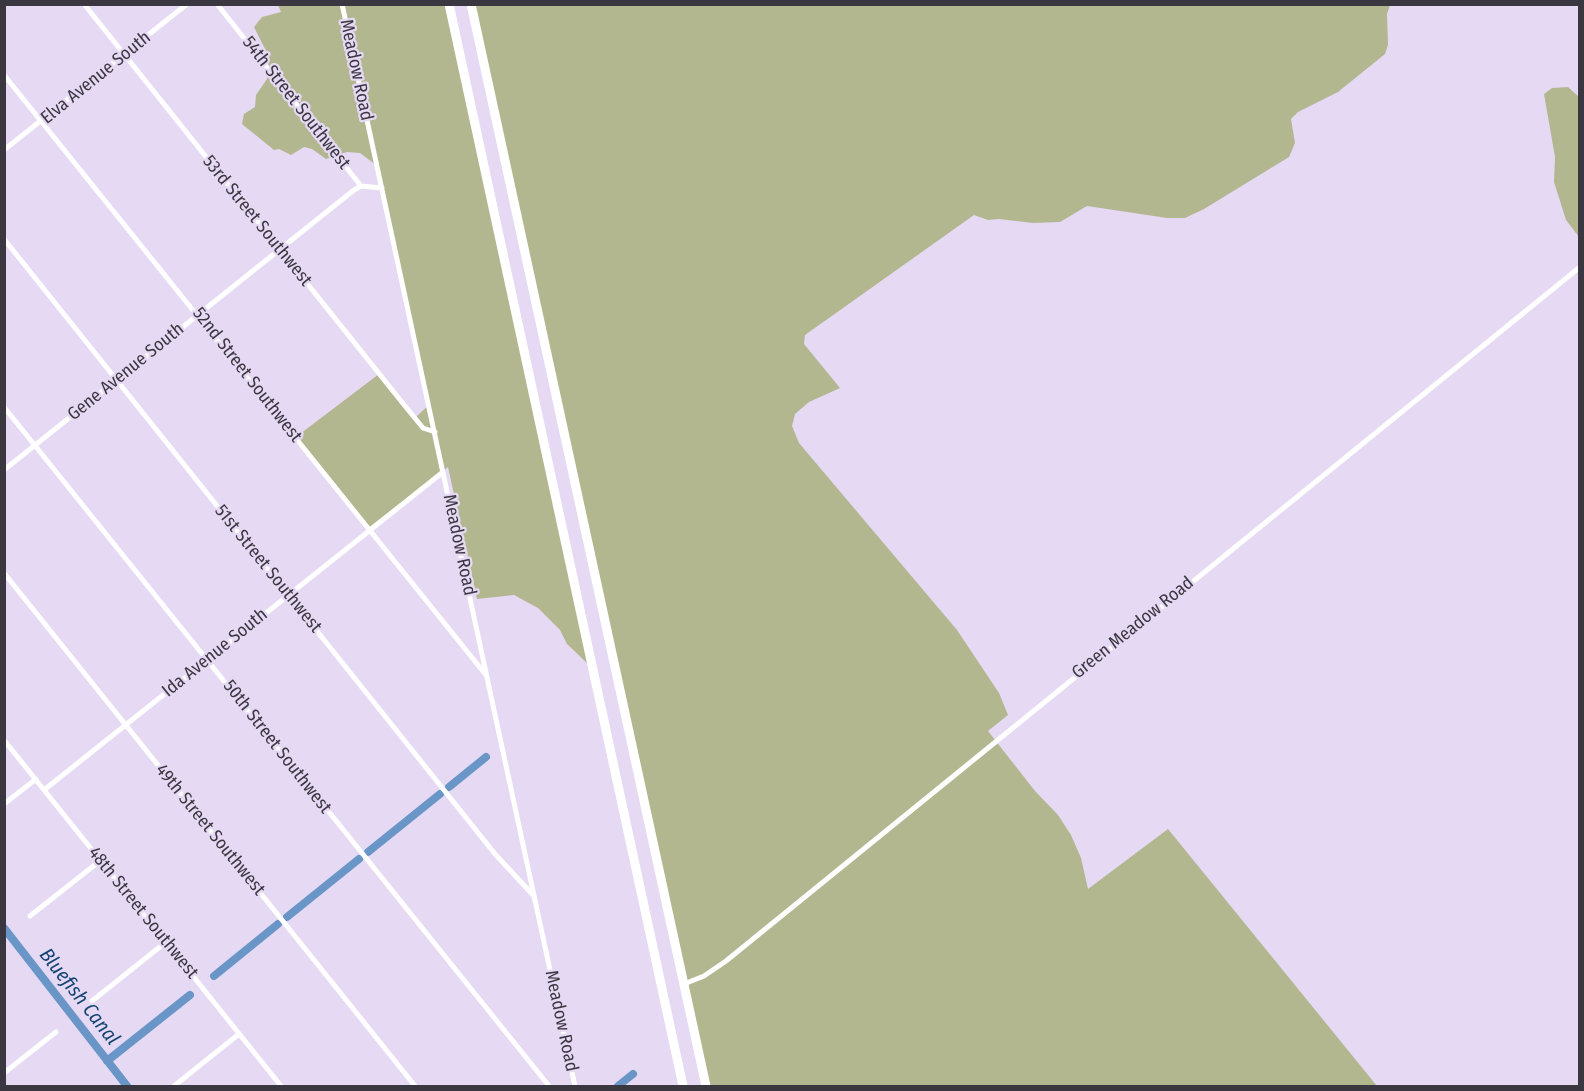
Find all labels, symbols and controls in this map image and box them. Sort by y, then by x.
street label: Meadow Road [335,17,377,123]
street label: Elva Avenue South [37,27,155,129]
street label: 54th Street Southwest [237,32,355,174]
street label: 53rd Street Southwest [198,151,316,291]
street label: 52nd Street Southwest [188,303,306,447]
street label: Gene Avenue South [64,319,188,425]
street label: Meadow Road [438,492,480,598]
street label: 51st Street Southwest [210,501,326,637]
street label: Green Meadow Road [1068,572,1198,684]
street label: Ida Avenue South [158,604,272,702]
street label: 50th Street Southwest [218,676,336,818]
street label: 49th Street Southwest [150,760,270,900]
street label: 48th Street Southwest [83,843,203,983]
water label: Bluefish Canal [34,944,124,1050]
street label: Meadow Road [540,968,582,1074]

